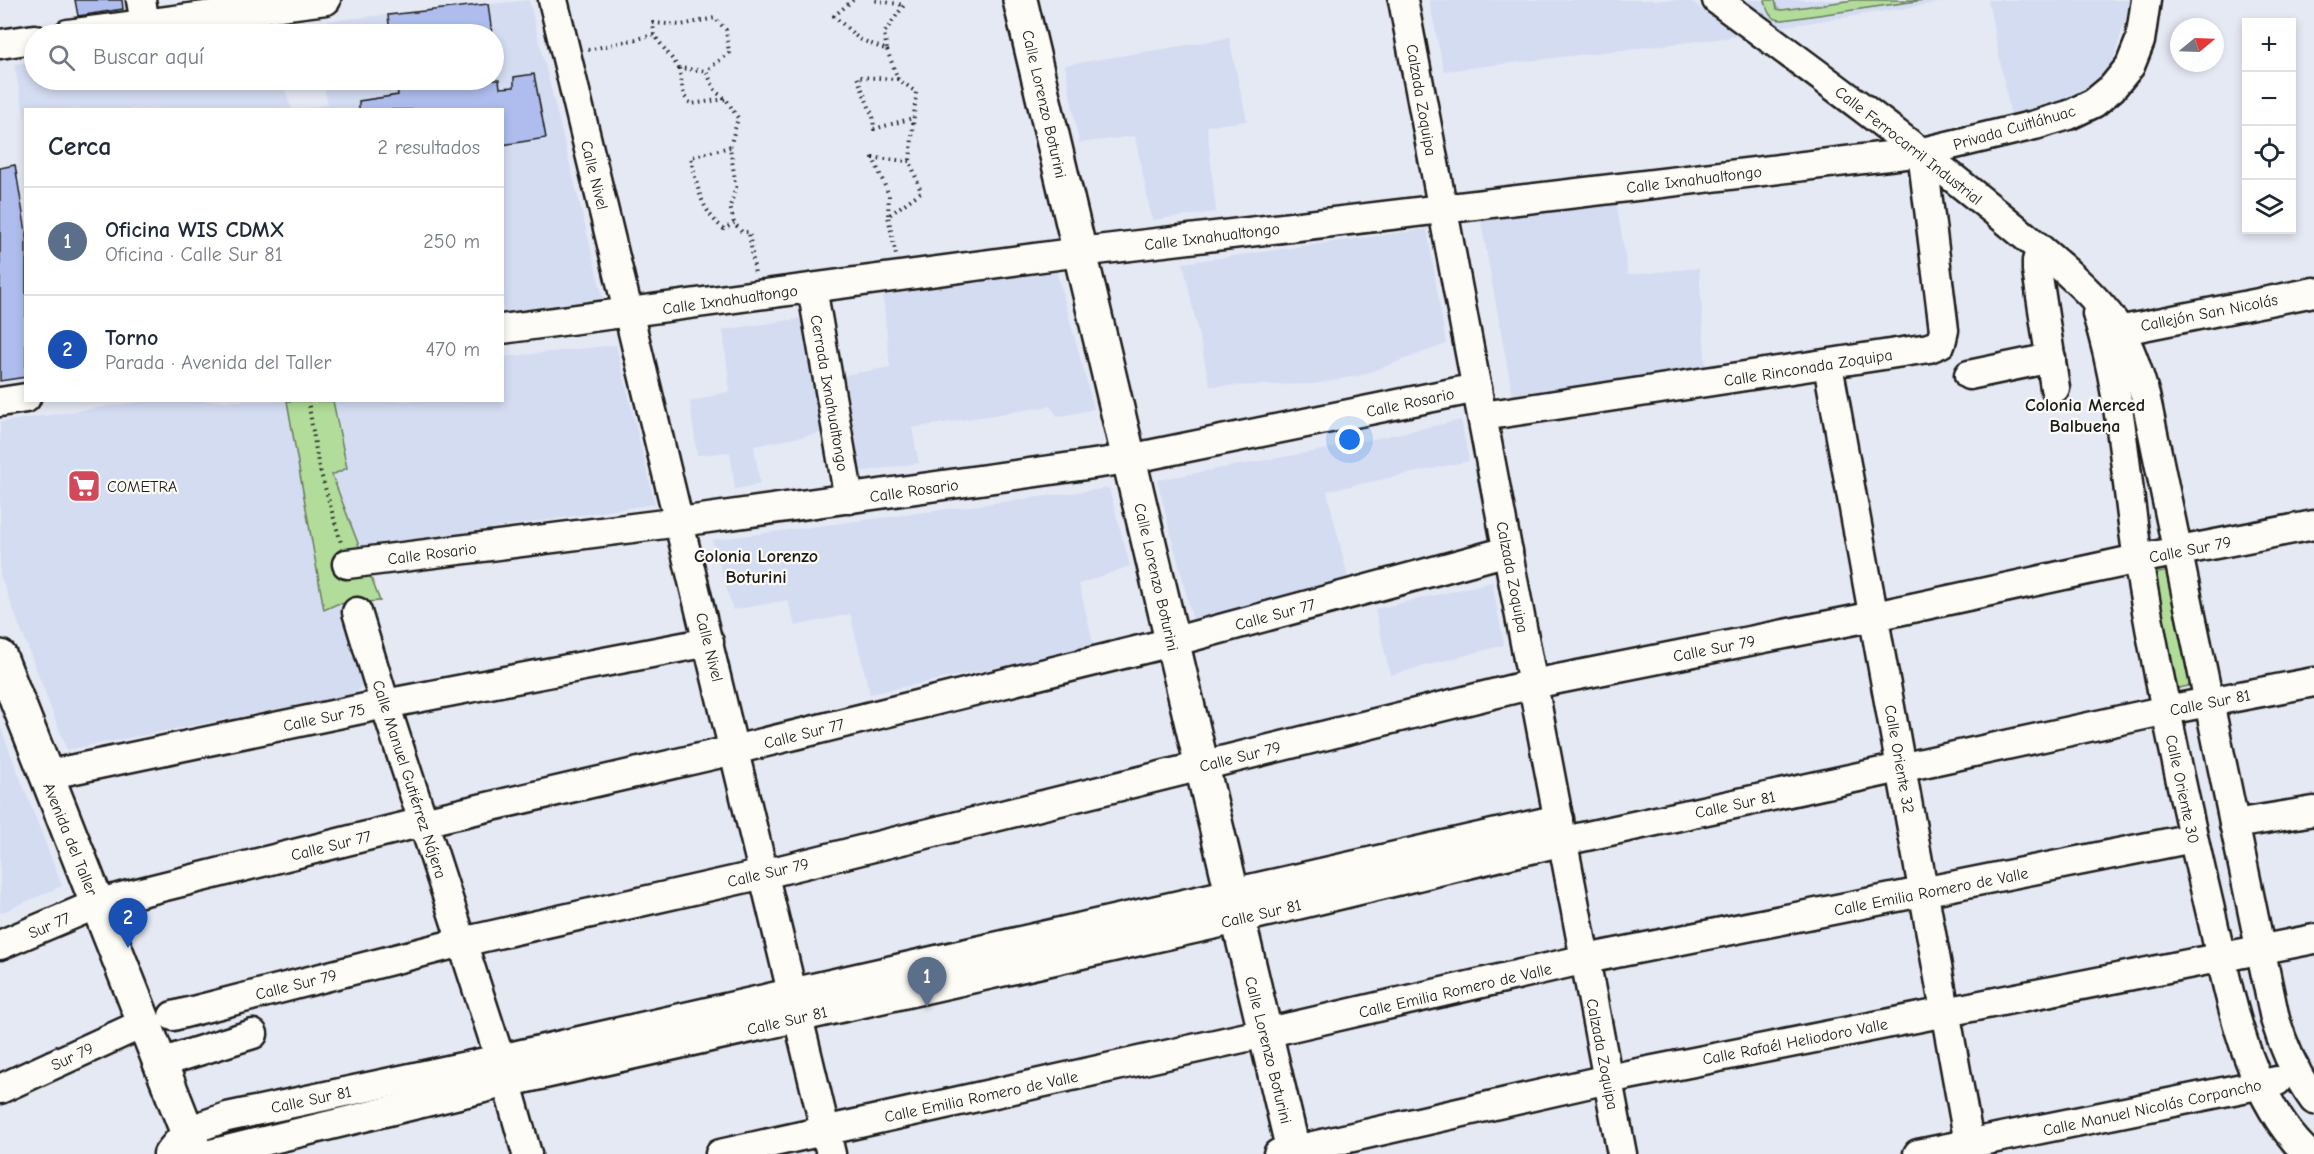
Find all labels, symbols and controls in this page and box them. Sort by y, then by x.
north arrow [2170,18,2224,72]
map controls [2242,18,2296,234]
button: + [2242,18,2296,72]
search box [24,24,504,90]
street label: Calle Lorenzo Boturini [1018,28,1070,180]
icon: search [45,41,78,74]
street label: Calzada Zoquipa [1402,43,1440,157]
text: Buscar aquí [93,44,204,70]
button: − [2242,72,2296,126]
street label: Calle Ferrocarril Industrial [1831,83,1985,209]
street label: Privada Cuitláhuac [1951,102,2078,154]
button: locate [2242,126,2296,180]
text: Cerca [48,132,112,162]
text: 2 resultados [378,136,480,159]
street label: Calle Nivel [577,139,611,212]
street label: Calle Ixnahualtongo [1625,163,1763,197]
button: layers [2242,180,2296,234]
text: Oficina WIS CDMX [105,217,285,243]
street label: Calle Ixnahualtongo [1143,220,1281,254]
text: 1 [64,230,71,253]
text: 250 m [423,230,480,253]
text: Oficina · Calle Sur 81 [105,243,283,266]
street label: Calle Ixnahualtongo [661,282,799,318]
street label: Callejón San Nicolás [2139,291,2280,335]
street label: Cerrada Ixnahualtongo [806,314,852,473]
text: Torno [105,325,158,351]
text: 2 [63,338,72,361]
text: 470 m [425,338,480,361]
street label: Calle Rinconada Zoquipa [1723,346,1894,390]
text: Parada · Avenida del Taller [105,351,331,374]
street label: Calle Rosario [1365,385,1456,421]
district label: Colonia Merced Balbuena [2025,395,2145,437]
your location [1335,425,1364,454]
supermarket icon: COMETRA [66,468,102,504]
street label: Calle Rosario [869,476,960,506]
place label: COMETRA [107,478,177,496]
street label: Calle Lorenzo Boturini [1130,501,1182,653]
street label: Calzada Zoquipa [1492,520,1532,634]
street label: Calle Sur 79 [2148,533,2233,567]
street label: Calle Rosario [387,540,478,568]
district label: Colonia Lorenzo Boturini [694,546,818,588]
street label: Calle Sur 77 [1233,596,1318,634]
street label: Calle Nivel [692,611,726,684]
street label: Calle Sur 79 [1672,632,1757,666]
street label: Calle Manuel Gutiérrez Nájera [368,678,450,881]
street label: Calle Sur 81 [2168,686,2252,720]
street label: Calle Sur 75 [282,701,367,735]
street label: Calle Oriente 32 [1881,704,1917,815]
street label: Calle Sur 77 [762,715,847,753]
street label: Calle Oriente 30 [2162,733,2202,845]
street label: Calle Sur 79 [1198,738,1283,776]
street label: Avenida del Taller [39,780,101,899]
street label: Calle Sur 81 [1693,788,1777,822]
street label: Calle Sur 77 [289,827,374,865]
street label: Calle Sur 79 [726,855,811,891]
street label: Calle Emilia Romero de Valle [1833,864,2030,920]
street label: Calle Sur 81 [1219,896,1303,932]
pin: 2 [108,898,148,948]
street label: Sur 77 [26,909,73,943]
pin: 1 [908,958,946,1007]
street label: Calle Emilia Romero de Valle [1357,960,1553,1022]
street label: Calle Sur 79 [254,966,339,1004]
street label: Calle Lorenzo Boturini [1241,975,1295,1126]
street label: Calzada Zoquipa [1582,997,1622,1111]
street label: Calle Sur 81 [745,1003,829,1039]
street label: Calle Rafaél Heliodoro Valle [1701,1015,1889,1069]
street label: Sur 79 [48,1039,96,1075]
street label: Calle Emilia Romero de Valle [883,1068,1080,1126]
street label: Calle Manuel Nicolás Corpancho [2041,1076,2263,1140]
street label: Calle Sur 81 [269,1083,353,1117]

